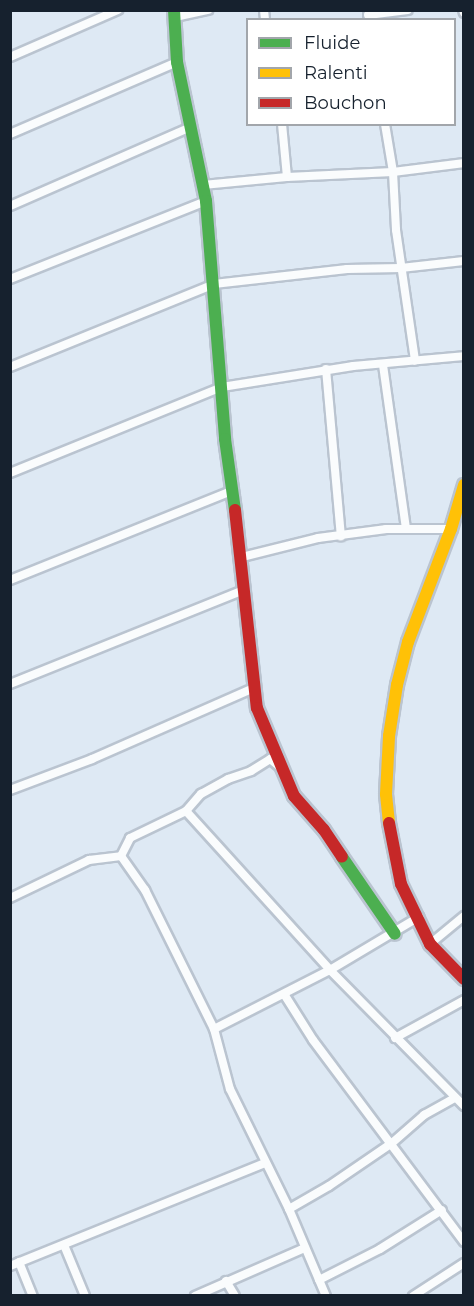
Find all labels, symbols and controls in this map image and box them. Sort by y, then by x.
legend [246,18,456,126]
text: Fluide [304,32,360,54]
text: Ralenti [304,62,368,84]
text: Bouchon [304,92,387,114]

